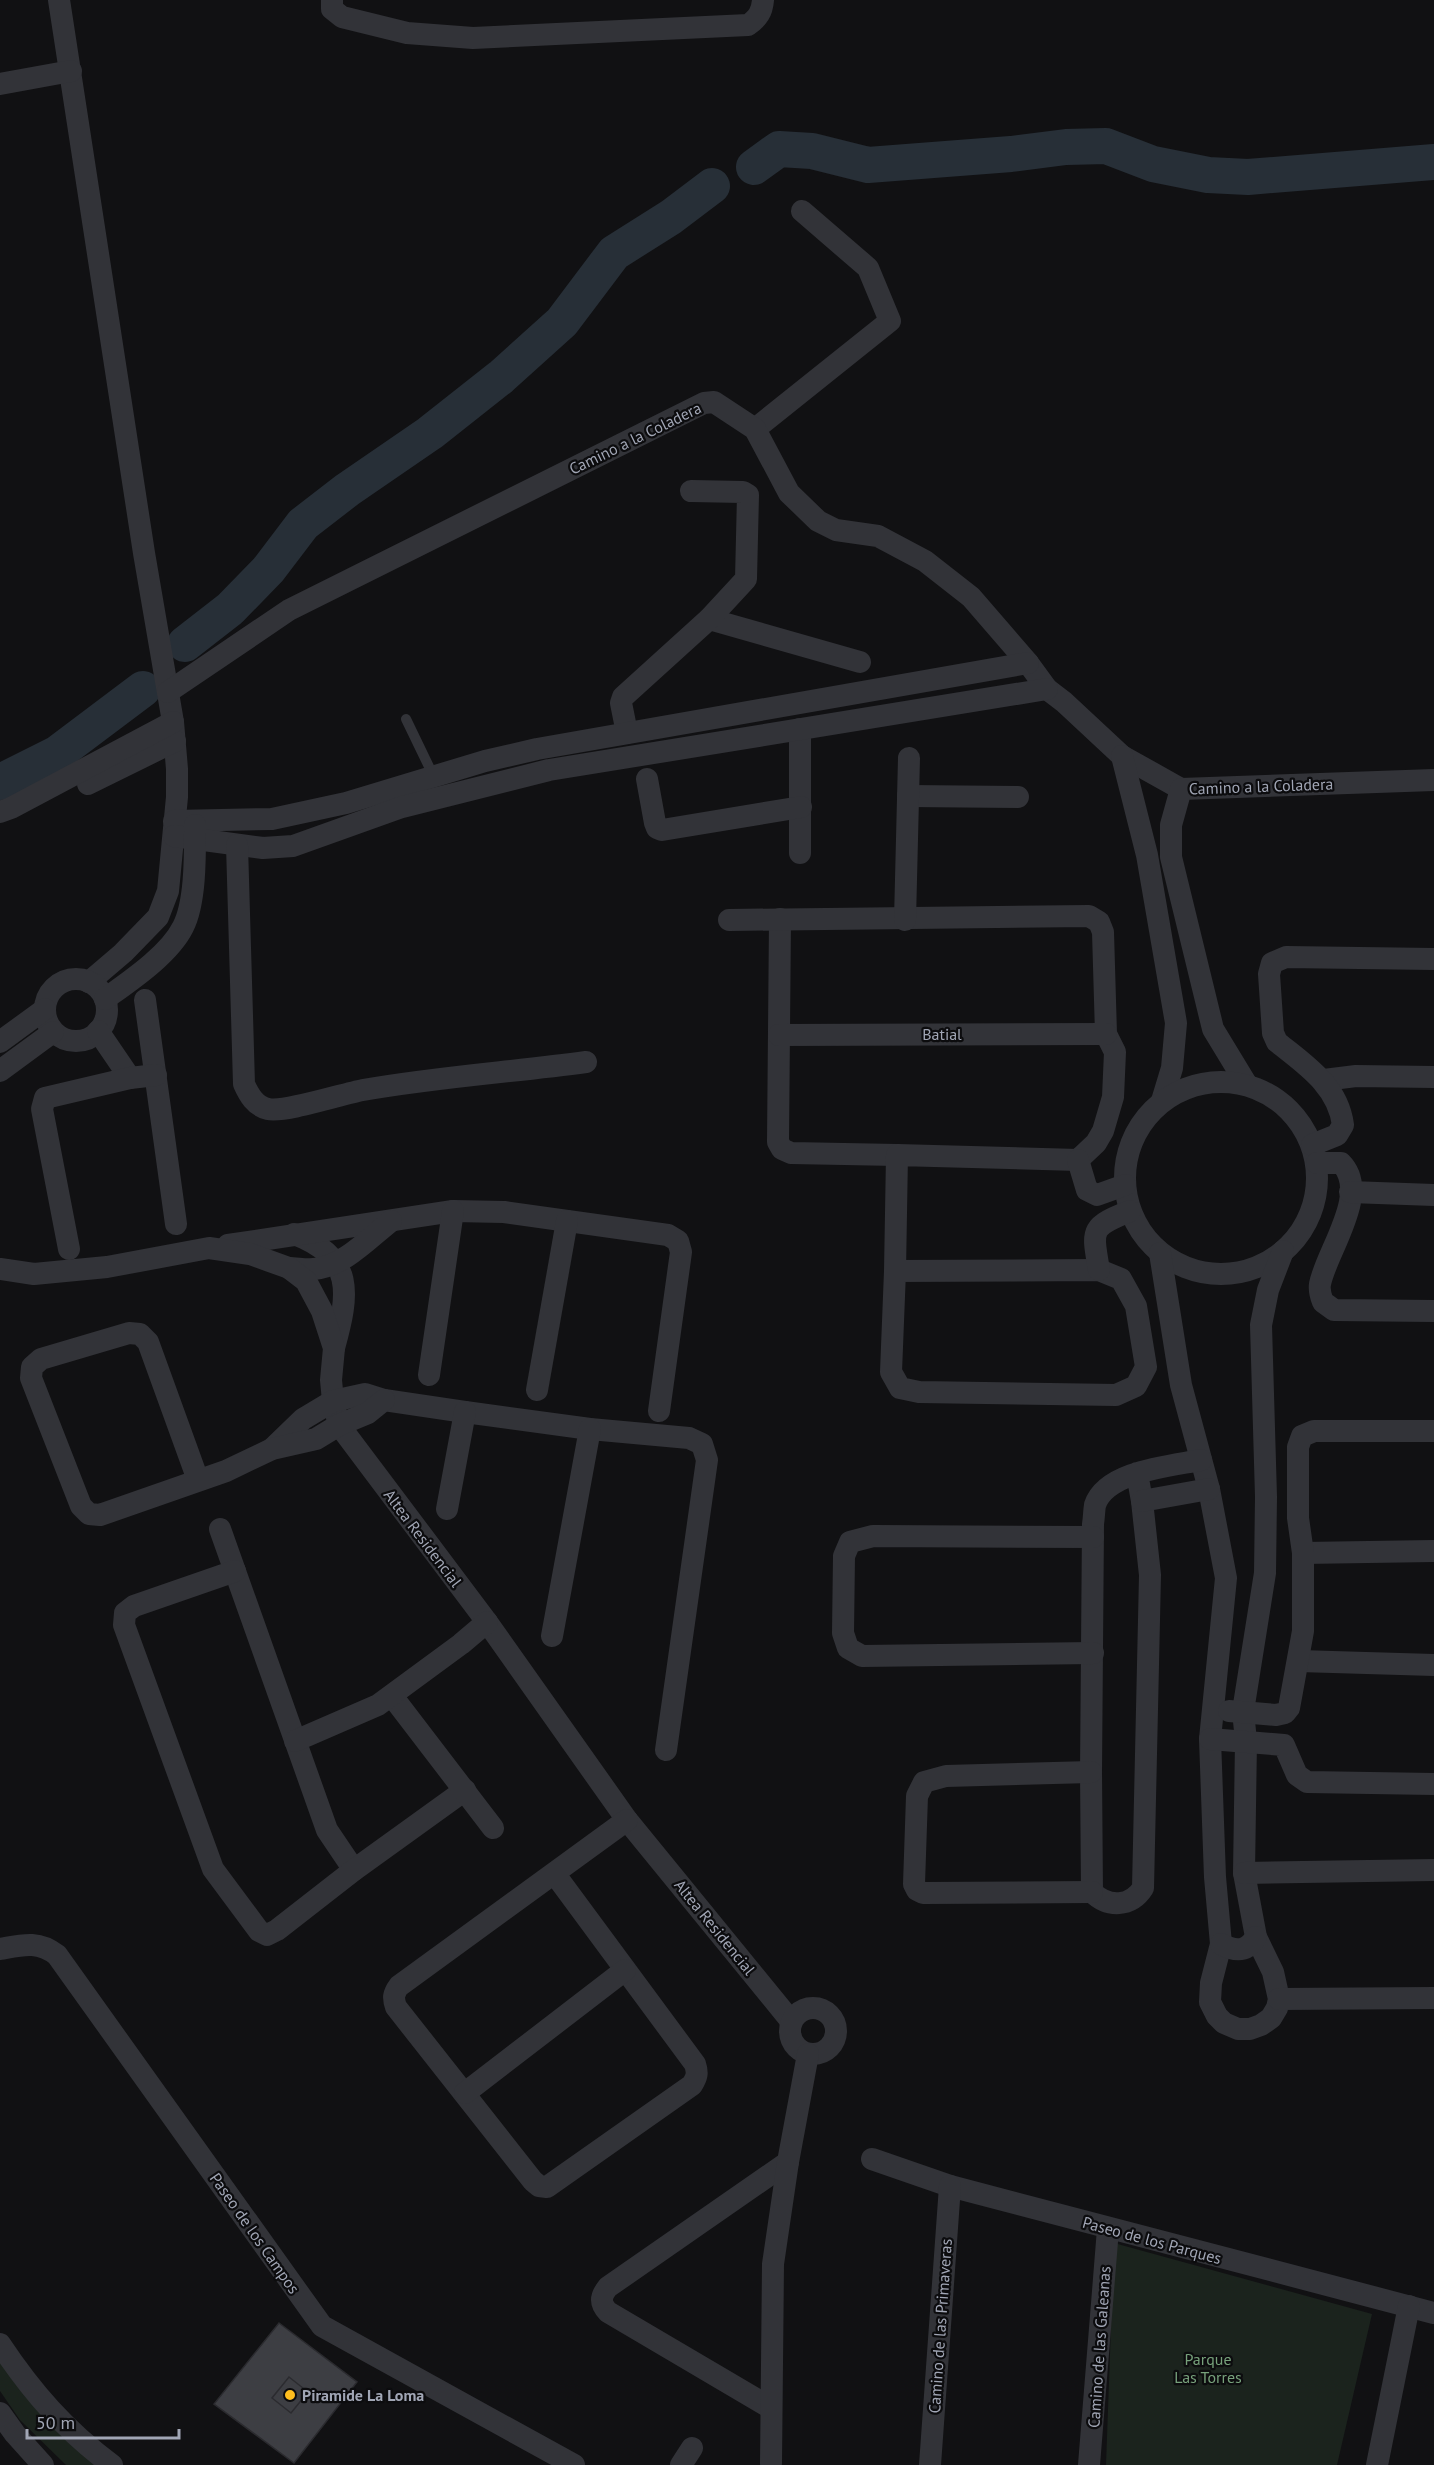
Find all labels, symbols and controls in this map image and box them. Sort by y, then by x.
street label: Camino a la Coladera [566,397,704,479]
street label: Camino a la Coladera [1188,773,1334,799]
street label: Batial [922,1024,962,1044]
street label: Altea Residencial [380,1485,466,1591]
street label: Altea Residencial [670,1875,760,1979]
street label: Paseo de los Campos [206,2169,304,2297]
street label: Paseo de los Parques [1080,2212,1224,2268]
street label: Camino de las Primaveras [924,2238,956,2414]
street label: Camino de las Galeanas [1083,2265,1115,2429]
park label: Parque Las Torres [1174,2349,1242,2387]
place label: Piramide La Loma [302,2385,424,2405]
marker: Piramide La Loma [283,2388,297,2402]
scale bar [27,2402,178,2440]
text: 50 m [36,2411,75,2434]

